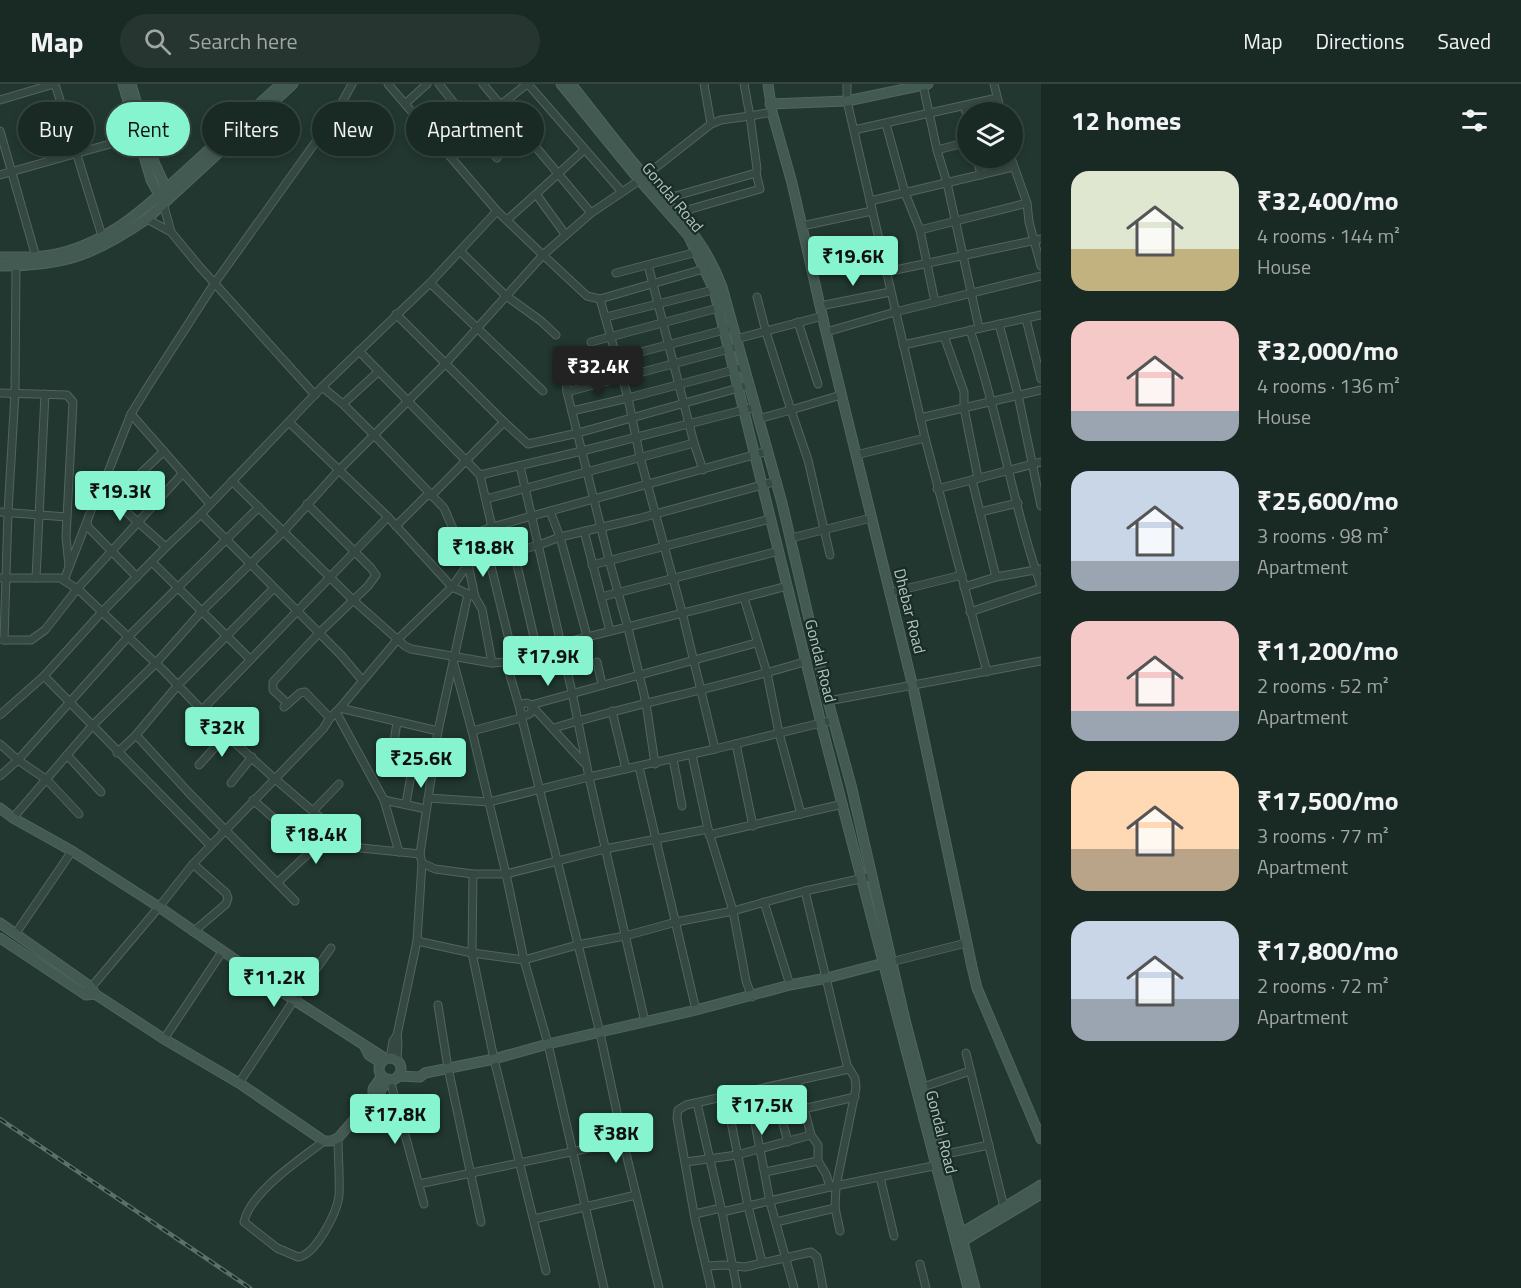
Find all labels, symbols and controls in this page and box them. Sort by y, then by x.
search box [120,14,540,68]
text: Map [30,20,84,63]
text: Search here [189,24,298,58]
icon: search [141,25,174,58]
text: Map [1243,25,1283,57]
text: Directions [1316,25,1405,57]
text: Saved [1438,25,1491,57]
text: 12 homes [1071,101,1181,140]
chip: Buy [18,102,94,156]
chip: Rent [106,102,190,156]
chip: Filters [202,102,300,156]
chip: New [312,102,394,156]
chip: Apartment [406,102,544,156]
map controls [957,102,1023,168]
button: layers [957,102,1023,168]
icon: filters [1458,104,1491,137]
street label: Gondal Road [636,157,710,237]
text: ₹32,400/mo [1257,181,1399,220]
icon: home [1119,195,1191,267]
text: 4 rooms · 144 m² [1257,220,1400,251]
pin: ₹19.6K [804,236,902,287]
text: ₹19.6K [822,240,884,271]
text: House [1257,251,1311,282]
text: ₹32,000/mo [1257,331,1399,370]
icon: home [1119,345,1191,417]
pin: ₹32.4K [549,346,647,397]
text: ₹32.4K [567,350,629,381]
text: 4 rooms · 136 m² [1257,370,1400,401]
text: House [1257,401,1311,432]
pin: ₹19.3K [71,471,169,522]
text: ₹19.3K [89,475,151,506]
text: ₹25,600/mo [1257,481,1399,520]
icon: home [1119,495,1191,567]
text: 3 rooms · 98 m² [1257,520,1389,551]
pin: ₹18.8K [434,527,532,578]
text: ₹18.8K [452,531,514,562]
text: Apartment [1257,551,1348,582]
street label: Dhebar Road [888,566,932,656]
street label: Gondal Road [799,617,843,705]
text: ₹11,200/mo [1257,631,1399,670]
pin: ₹17.9K [499,636,597,687]
text: ₹17.9K [517,640,579,671]
icon: home [1119,645,1191,717]
text: 2 rooms · 52 m² [1257,670,1389,701]
text: Apartment [1257,701,1348,732]
pin: ₹32K [186,707,258,758]
text: ₹32K [199,711,245,742]
pin: ₹25.6K [372,738,470,789]
text: ₹25.6K [390,742,452,773]
text: ₹17,500/mo [1257,781,1399,820]
icon: home [1119,795,1191,867]
pin: ₹18.4K [267,814,365,865]
text: ₹18.4K [285,818,347,849]
text: 3 rooms · 77 m² [1257,820,1389,851]
text: Apartment [1257,851,1348,882]
text: ₹17,800/mo [1257,931,1399,970]
icon: home [1119,945,1191,1017]
pin: ₹11.2K [225,957,323,1008]
text: ₹11.2K [243,961,305,992]
text: 2 rooms · 72 m² [1257,970,1389,1001]
text: Apartment [1257,1001,1348,1032]
pin: ₹17.5K [713,1085,811,1136]
street label: Gondal Road [920,1088,964,1176]
text: ₹17.5K [731,1089,793,1120]
pin: ₹17.8K [346,1094,444,1145]
text: ₹17.8K [364,1098,426,1129]
pin: ₹38K [580,1113,652,1164]
text: ₹38K [593,1117,639,1148]

